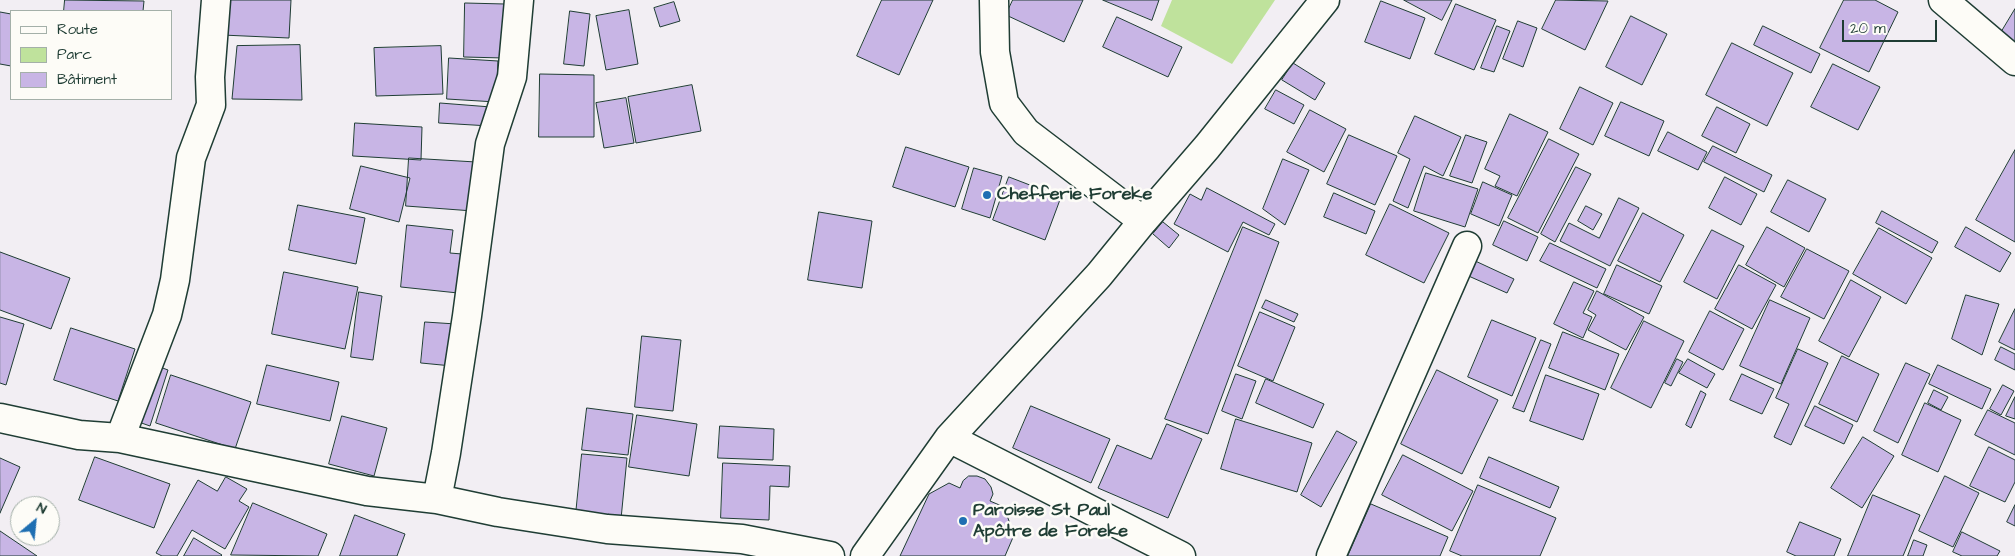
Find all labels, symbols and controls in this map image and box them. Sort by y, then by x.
legend [10,10,172,100]
scale bar [1845,10,1940,42]
text: 20 m [1850,18,1886,39]
text: Route [57,19,98,40]
text: Parc [57,44,92,65]
text: Bâtiment [57,69,117,90]
place label: Chefferie Foreke [997,184,1152,206]
marker: Chefferie Foreke [981,189,993,201]
north arrow [10,496,60,546]
text: N [33,498,50,520]
place label: Paroisse St Paul Apôtre de Foreke [973,500,1128,542]
marker: Paroisse St Paul Apôtre de Foreke [957,515,969,527]

